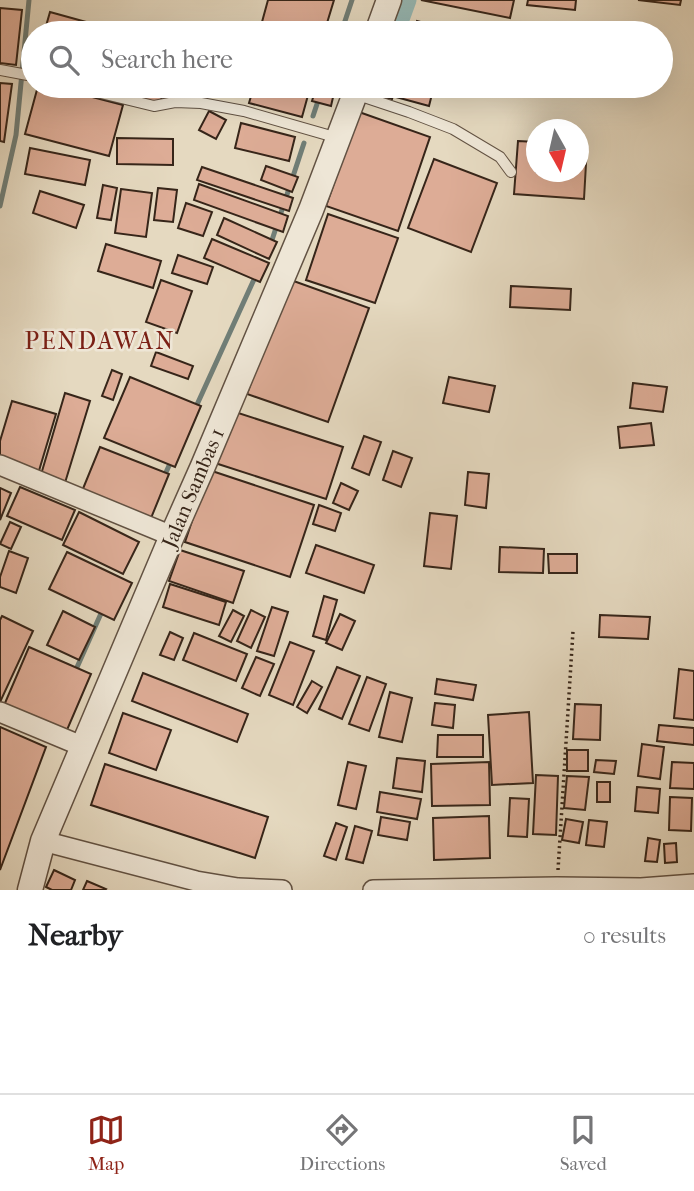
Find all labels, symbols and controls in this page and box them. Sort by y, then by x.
search box [21,21,673,98]
icon: search [45,41,83,79]
text: Search here [101,44,233,75]
north arrow [526,119,589,182]
district label: PENDAWAN [25,327,175,355]
street label: Jalan Sambas 1 [156,425,229,553]
text: Nearby [28,918,123,953]
text: 0 results [583,922,666,949]
tab: Map [87,1111,125,1175]
tab: Directions [300,1111,385,1175]
tab: Saved [560,1111,607,1175]

